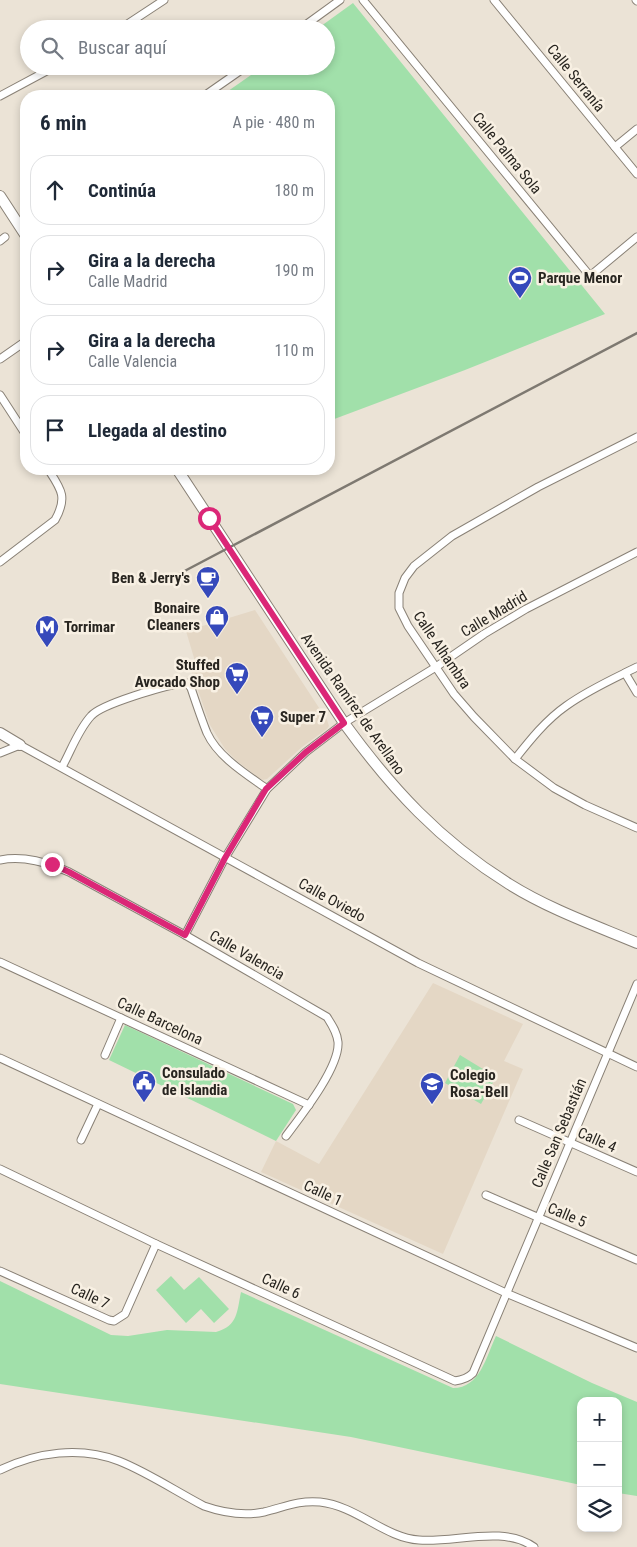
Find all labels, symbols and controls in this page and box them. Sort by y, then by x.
search box [20,20,335,75]
icon: search [38,34,66,62]
text: Buscar aquí [78,36,167,59]
street label: Calle Serranía [543,41,609,115]
street label: Calle Palma Sola [469,109,545,197]
text: 6 min [40,111,87,135]
text: A pie · 480 m [232,113,315,132]
icon: ahead [41,176,69,204]
text: Continúa [88,179,156,202]
text: 180 m [275,181,314,200]
text: Gira a la derecha [88,249,215,272]
icon: right [41,256,69,284]
text: 190 m [275,261,314,280]
sports icon: Parque Menor [507,265,533,299]
place label: Parque Menor [538,269,622,287]
text: Calle Madrid [88,272,167,291]
text: Gira a la derecha [88,329,215,352]
icon: right [41,336,69,364]
text: 110 m [275,341,314,360]
text: Calle Valencia [88,352,177,371]
icon: arrive [41,416,69,444]
text: Llegada al destino [88,419,227,442]
route start [198,507,221,530]
cafe icon: Ben & Jerry's [195,565,221,599]
place label: Ben & Jerry's [111,569,190,587]
street label: Calle Madrid [457,587,531,641]
place label: Bonaire Cleaners [147,599,200,634]
shop icon: Bonaire Cleaners [204,604,230,638]
street label: Calle Alhambra [409,608,475,692]
metro station icon: Torrimar [34,614,60,648]
place label: Torrimar [64,618,115,636]
street label: Avenida Ramírez de Arellano [297,630,409,778]
place label: Stuffed Avocado Shop [135,656,220,691]
supermarket icon: Stuffed Avocado Shop [224,661,250,695]
supermarket icon: Super 7 [249,704,275,738]
place label: Super 7 [280,708,326,726]
route end [41,853,64,876]
street label: Calle Oviedo [295,874,369,926]
street label: Calle Valencia [206,926,288,984]
street label: Calle Barcelona [114,993,206,1049]
place label: Consulado de Islandia [162,1064,227,1099]
place label: Colegio Rosa-Bell [450,1066,508,1101]
public building icon: Consulado de Islandia [131,1069,157,1103]
school or university icon: Colegio Rosa-Bell [419,1071,445,1105]
street label: Calle San Sebastián [528,1075,590,1191]
street label: Calle 4 [575,1124,619,1156]
street label: Calle 1 [301,1176,345,1210]
street label: Calle 5 [545,1199,589,1231]
street label: Calle 6 [259,1269,303,1303]
street label: Calle 7 [68,1279,112,1313]
map controls [577,1397,622,1532]
button: + [577,1397,622,1442]
button: − [577,1442,622,1487]
button: layers [577,1487,622,1532]

